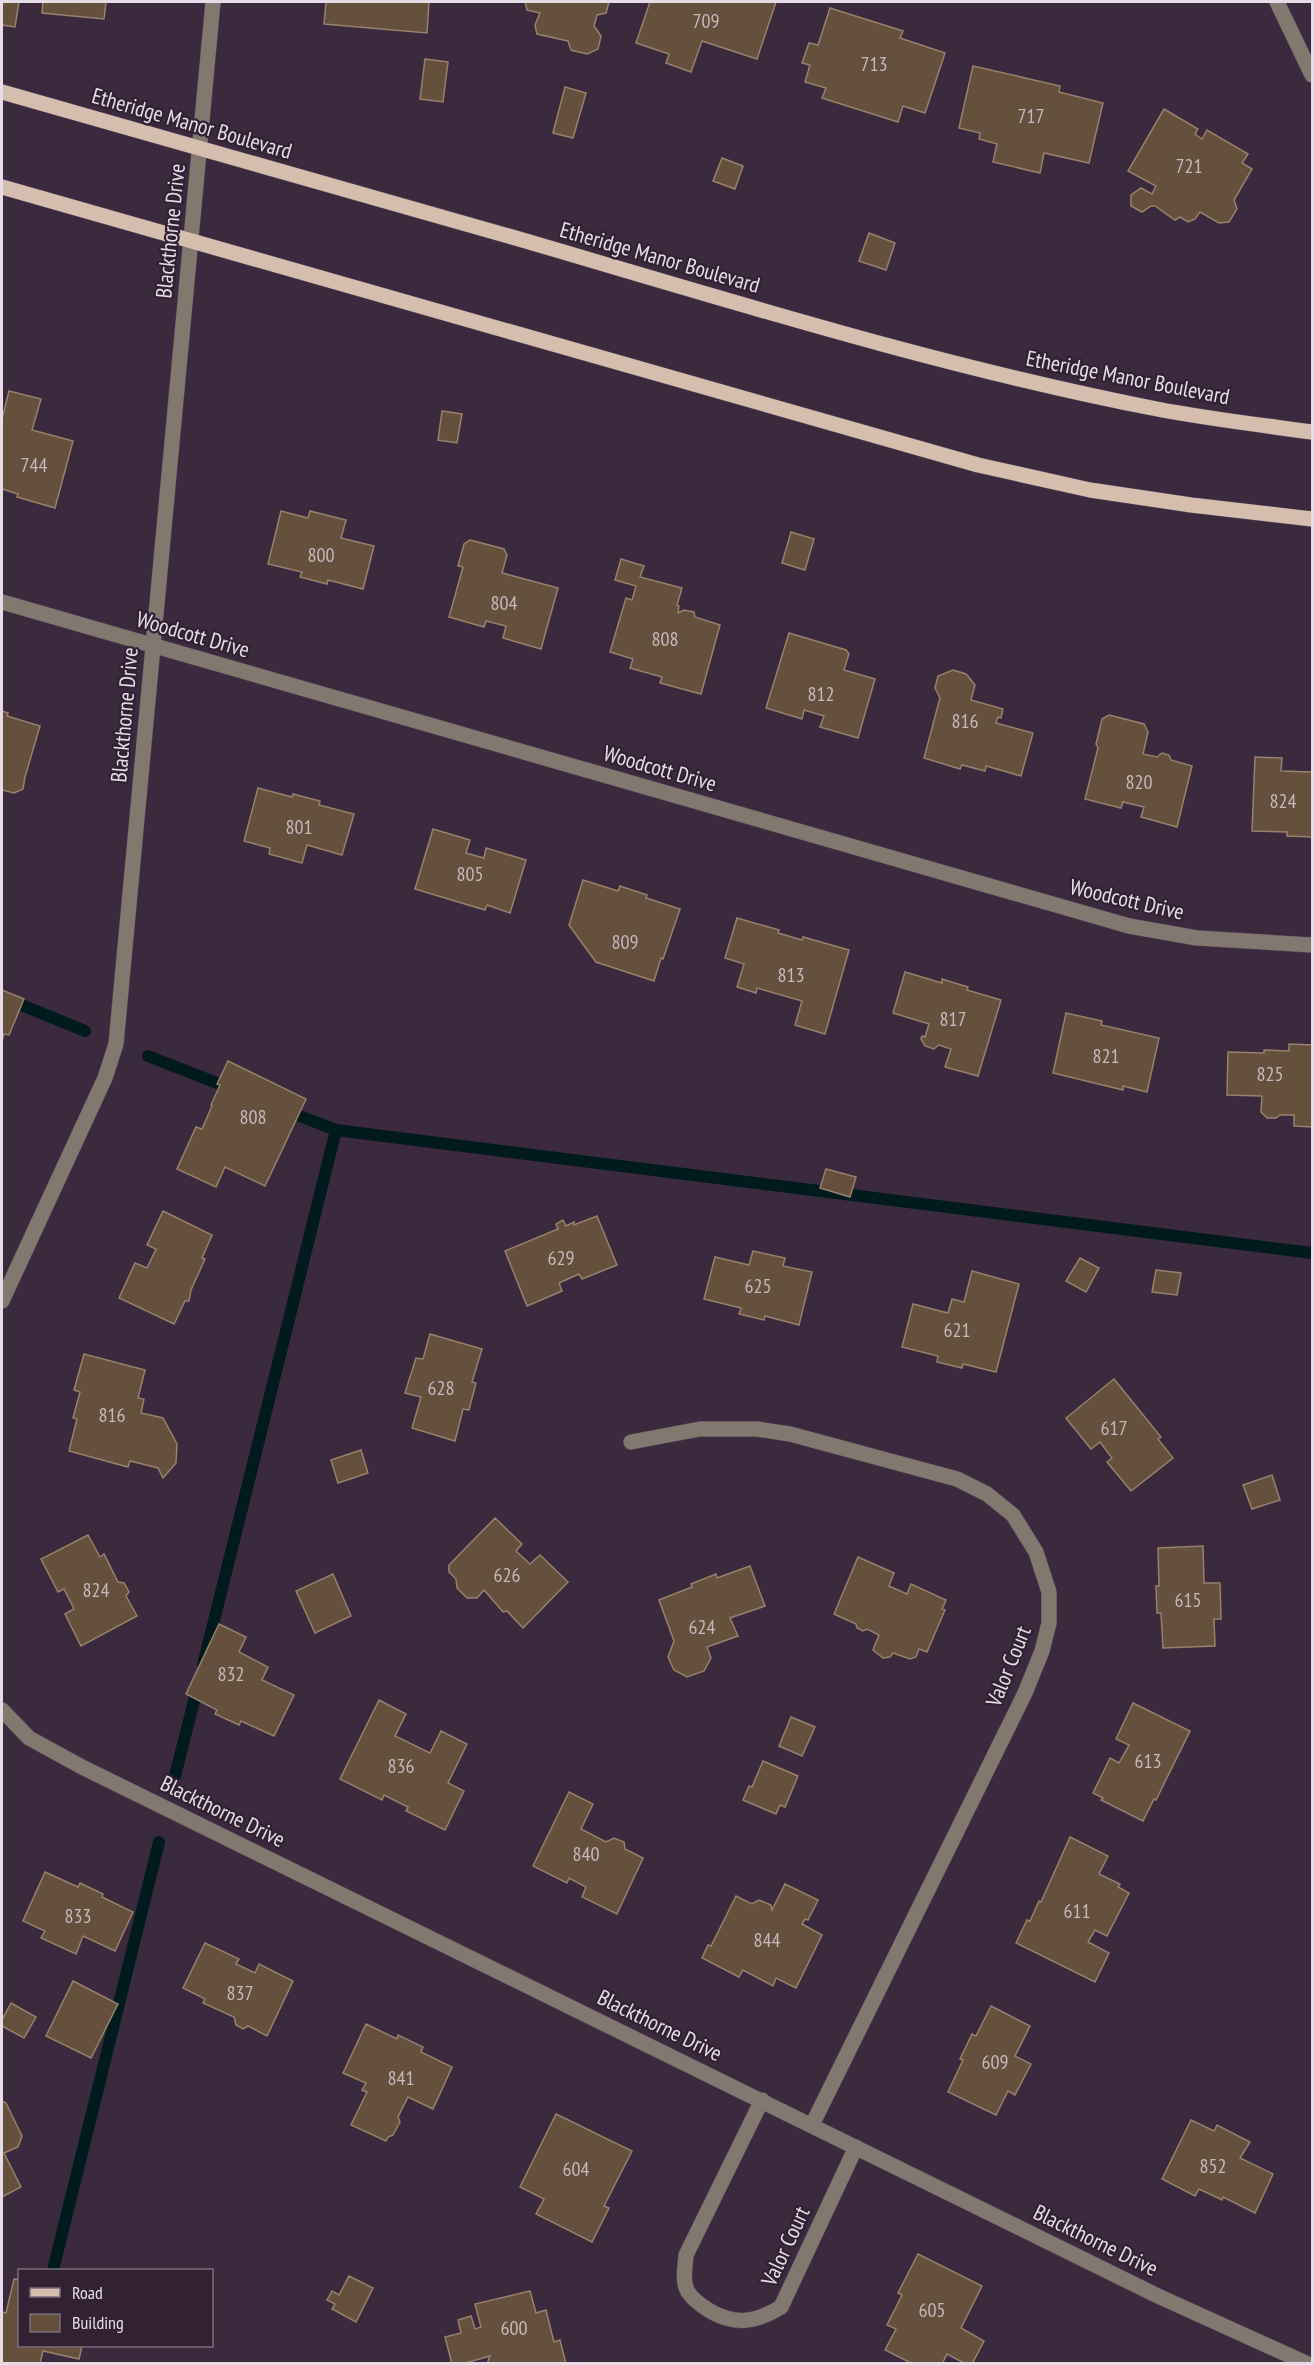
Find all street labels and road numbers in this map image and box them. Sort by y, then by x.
street label: Etheridge Manor Boulevard [89,81,295,165]
street label: Blackthorne Drive [149,162,191,300]
street label: Etheridge Manor Boulevard [557,215,763,299]
street label: Etheridge Manor Boulevard [1024,344,1232,410]
street label: Woodcott Drive [133,605,253,663]
street label: Blackthorne Drive [104,646,144,784]
street label: Woodcott Drive [600,739,720,797]
street label: Woodcott Drive [1067,872,1187,926]
street label: Valor Court [979,1622,1037,1711]
street label: Blackthorne Drive [156,1769,290,1853]
street label: Blackthorne Drive [593,1983,727,2067]
street label: Blackthorne Drive [1029,2198,1163,2282]
street label: Valor Court [754,2202,816,2291]

